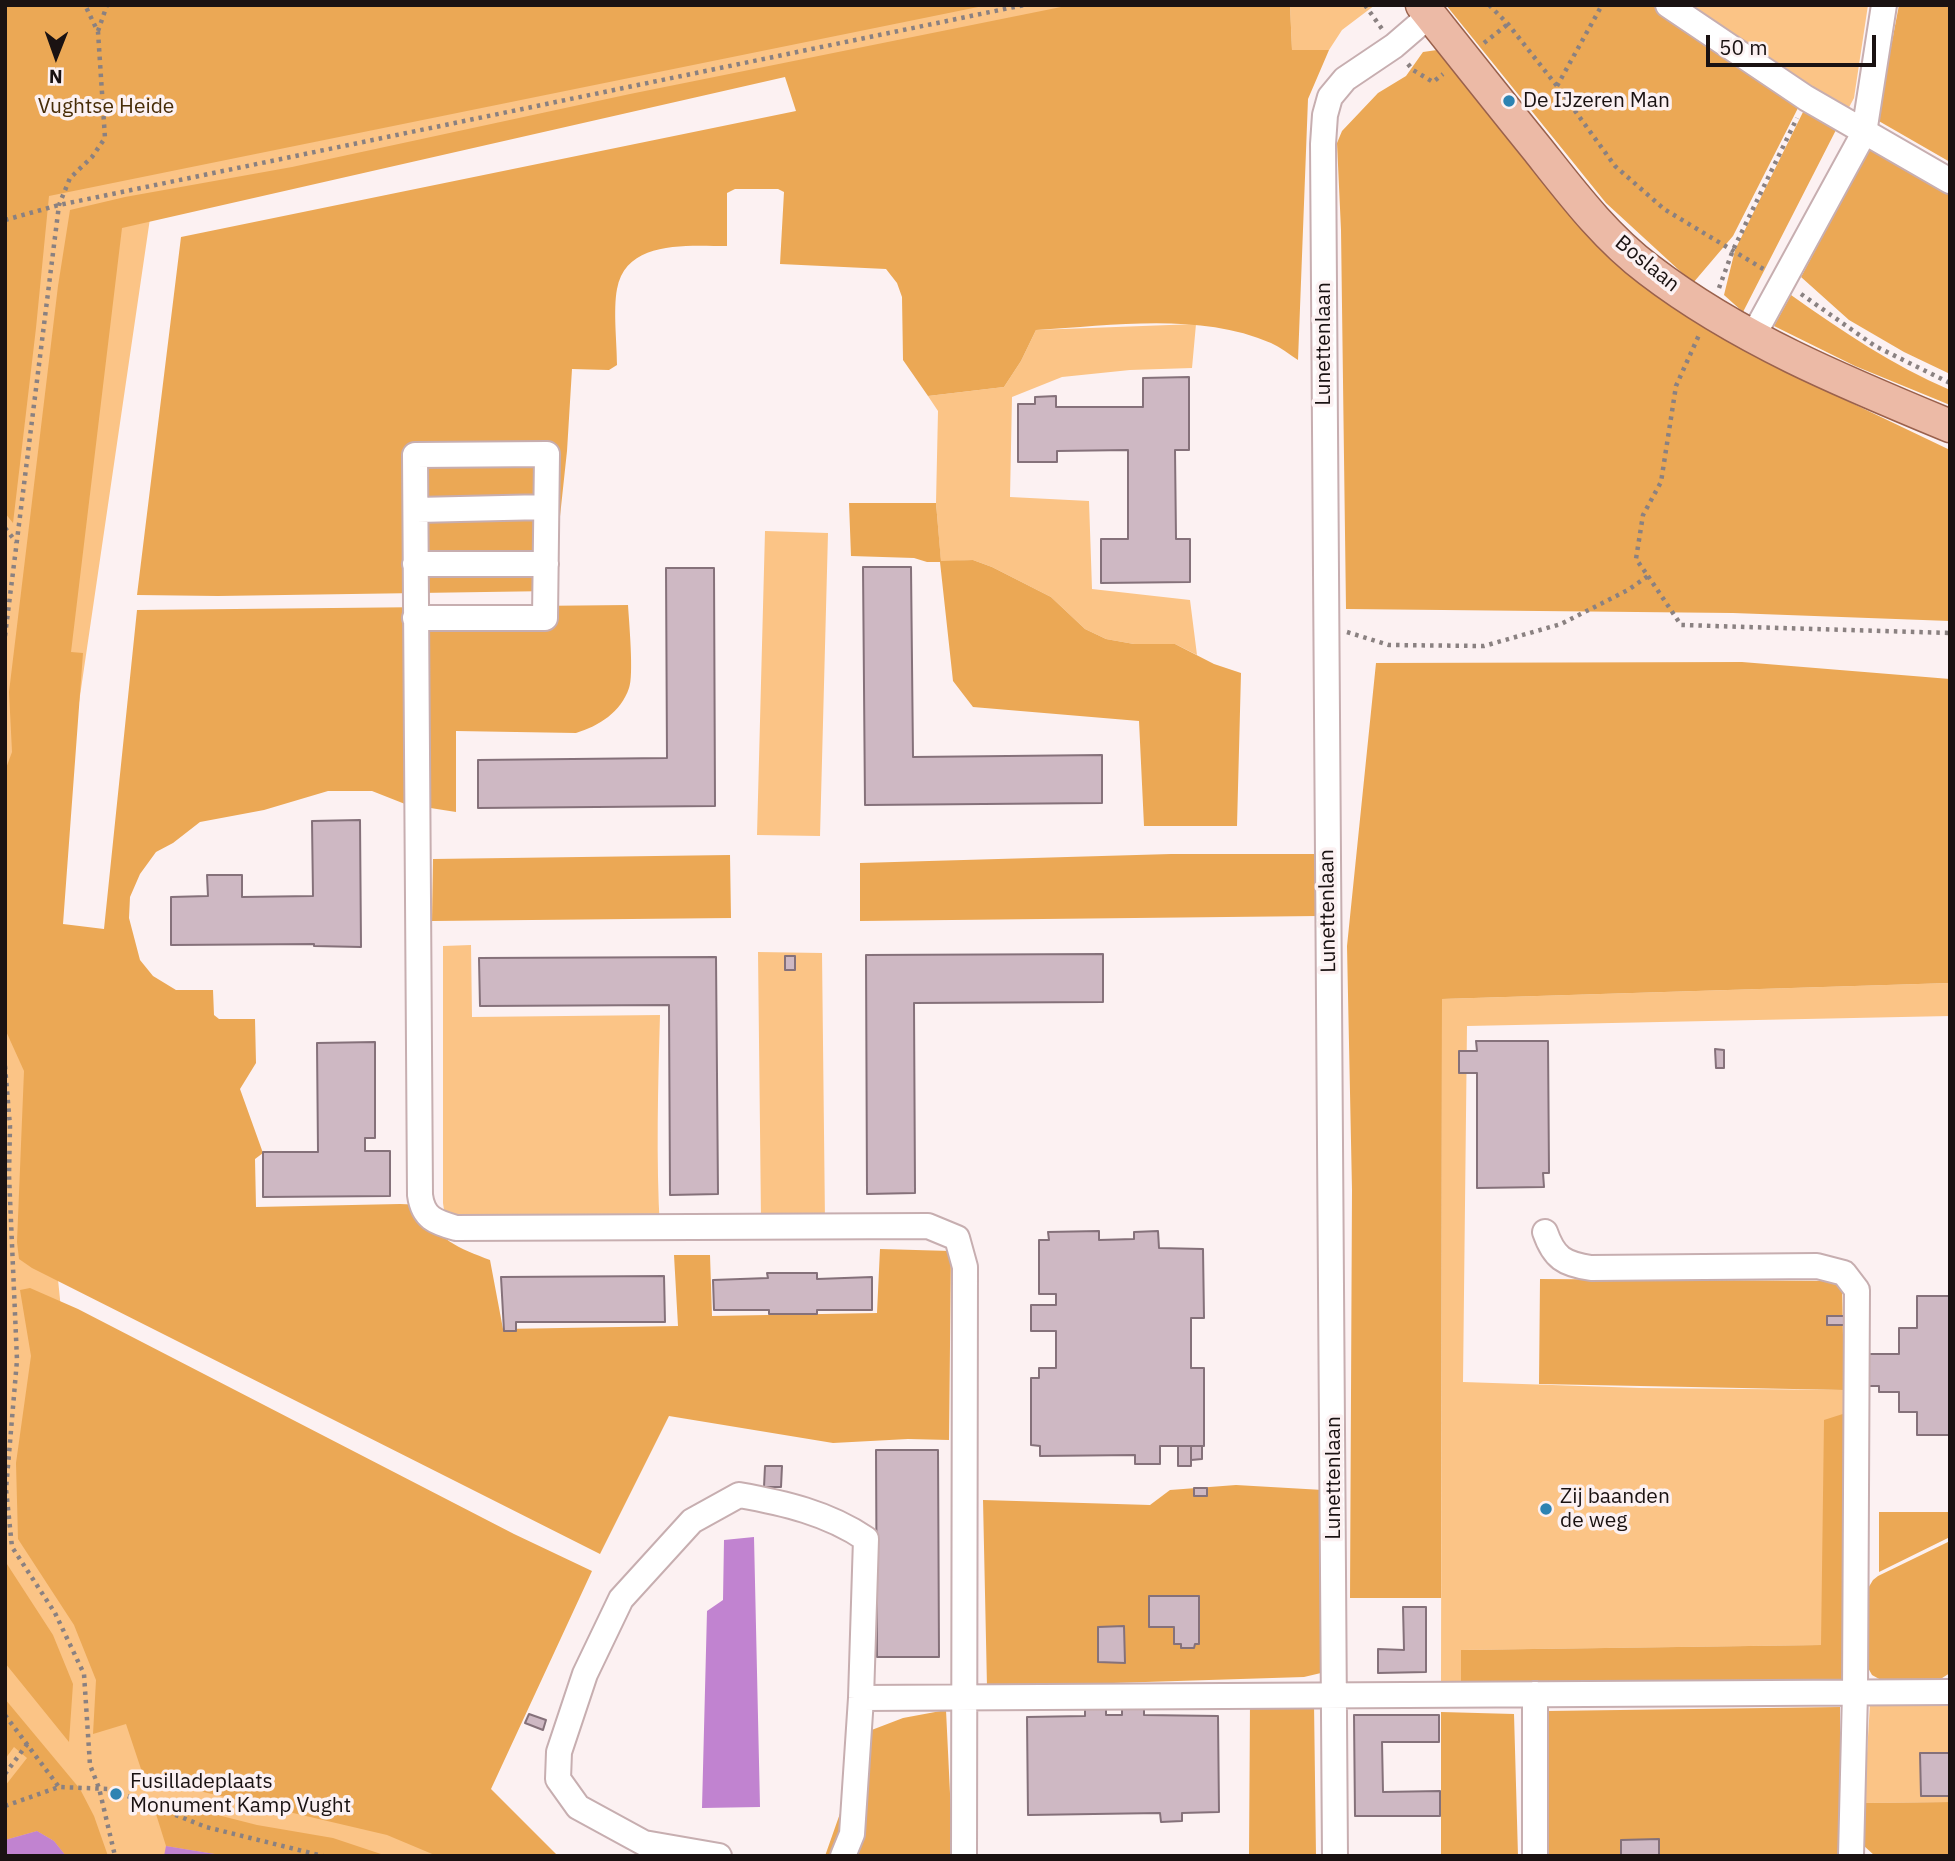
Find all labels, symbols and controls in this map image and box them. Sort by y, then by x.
north arrow [21,21,91,91]
scale bar [1710,21,1880,65]
text: 50 m [1719,33,1768,61]
text: N [49,65,63,89]
place label: De IJzeren Man [1523,88,1670,114]
marker: De IJzeren Man [1501,93,1517,109]
park label: Vughtse Heide [38,94,174,120]
street label: Boslaan [1610,230,1684,298]
street label: Lunettenlaan [1311,282,1337,406]
street label: Lunettenlaan [1314,849,1342,973]
street label: Lunettenlaan [1321,1416,1347,1540]
place label: Zij baanden de weg [1560,1484,1670,1534]
marker: Zij baanden de weg [1538,1501,1554,1517]
place label: Fusilladeplaats Monument Kamp Vught [130,1769,351,1819]
marker: Fusilladeplaats Monument Kamp Vught [108,1786,124,1802]

